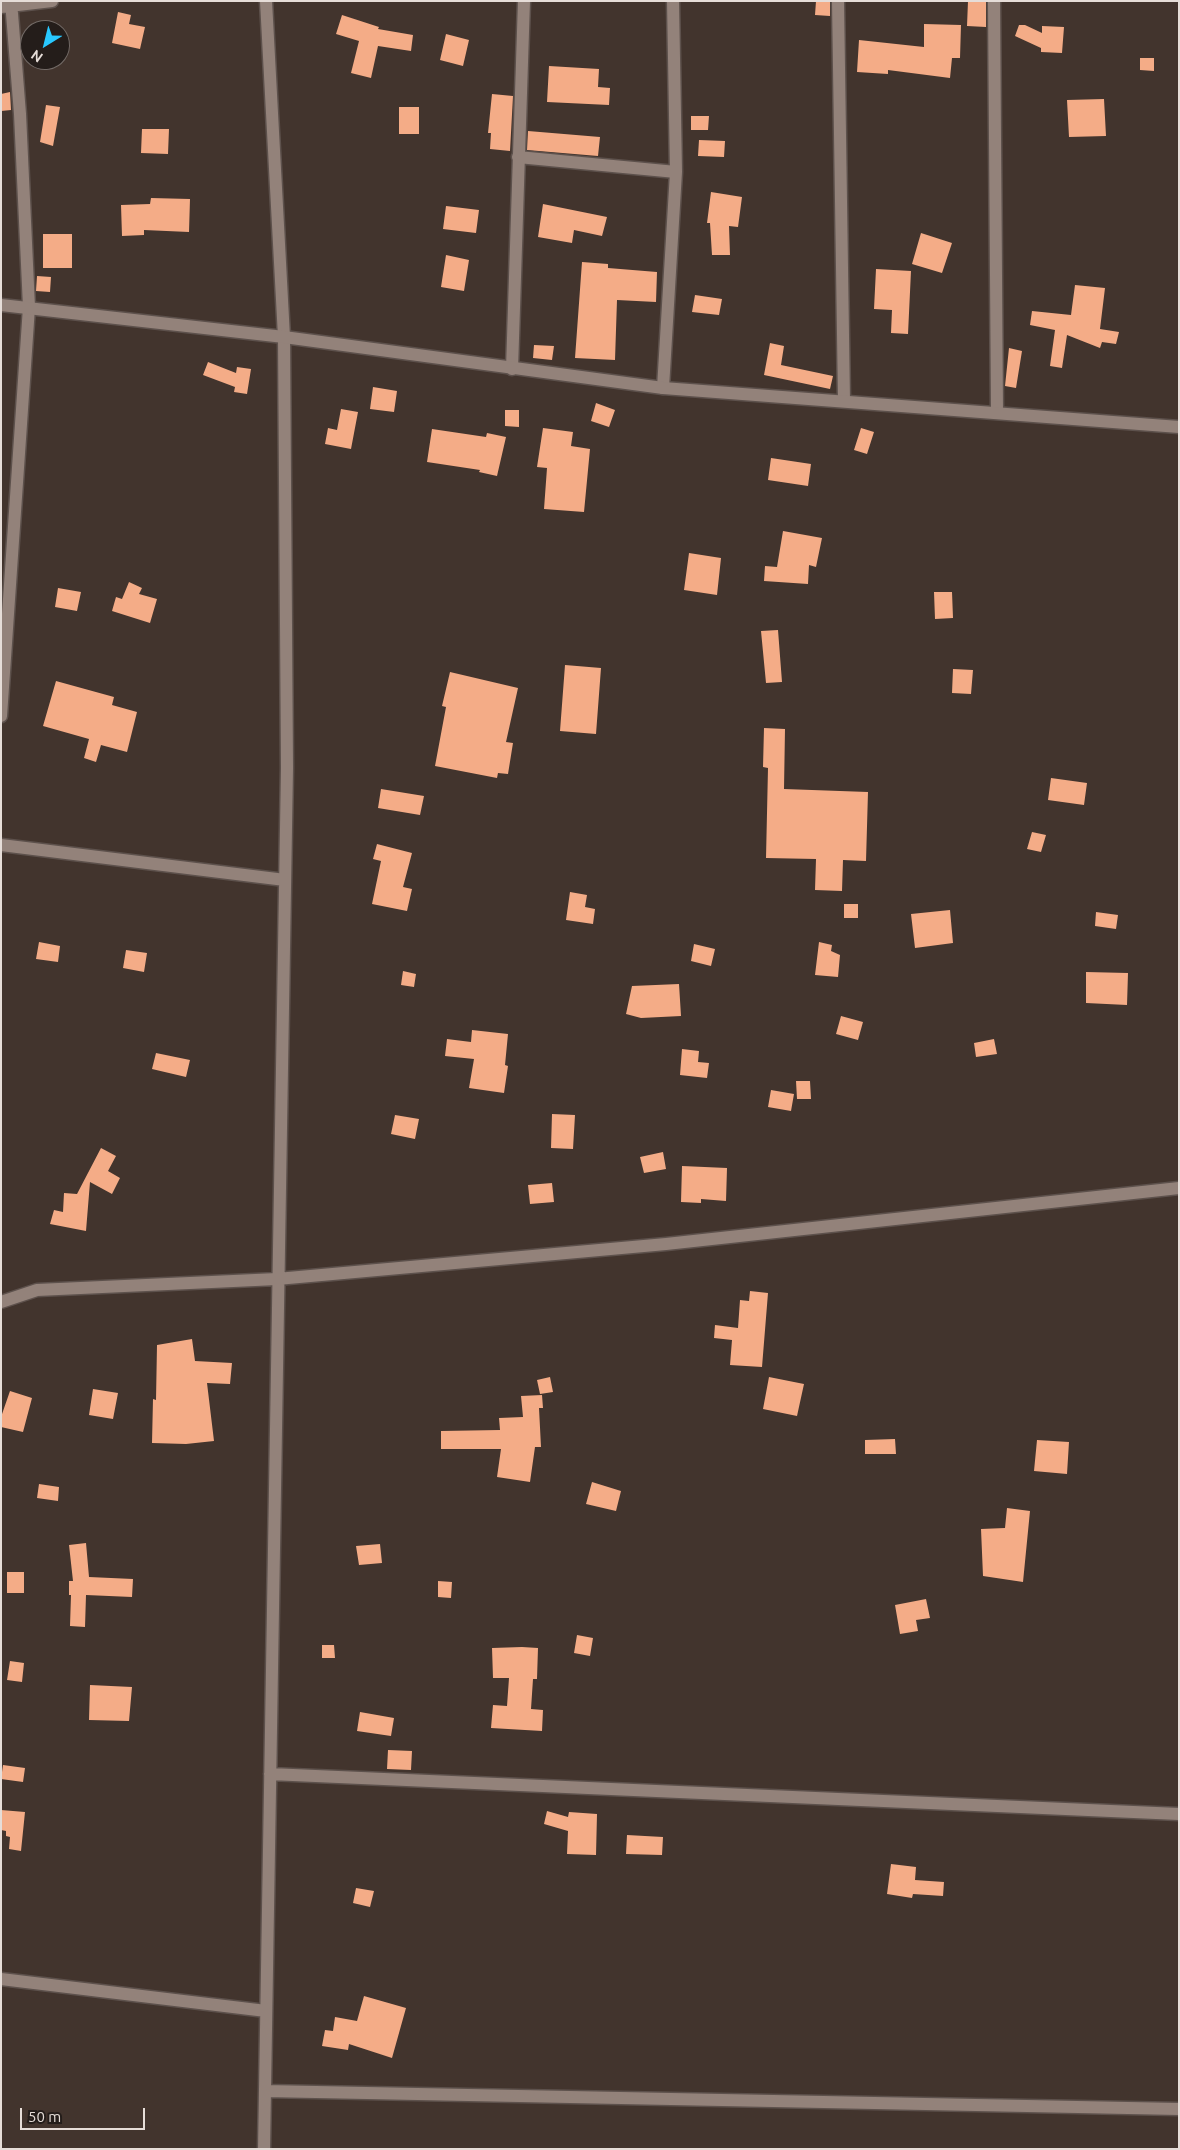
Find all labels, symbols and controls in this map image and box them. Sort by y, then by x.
north arrow [20,20,70,70]
text: N [28,47,46,66]
scale bar [22,2098,148,2130]
text: 50 m [28,2108,61,2125]

